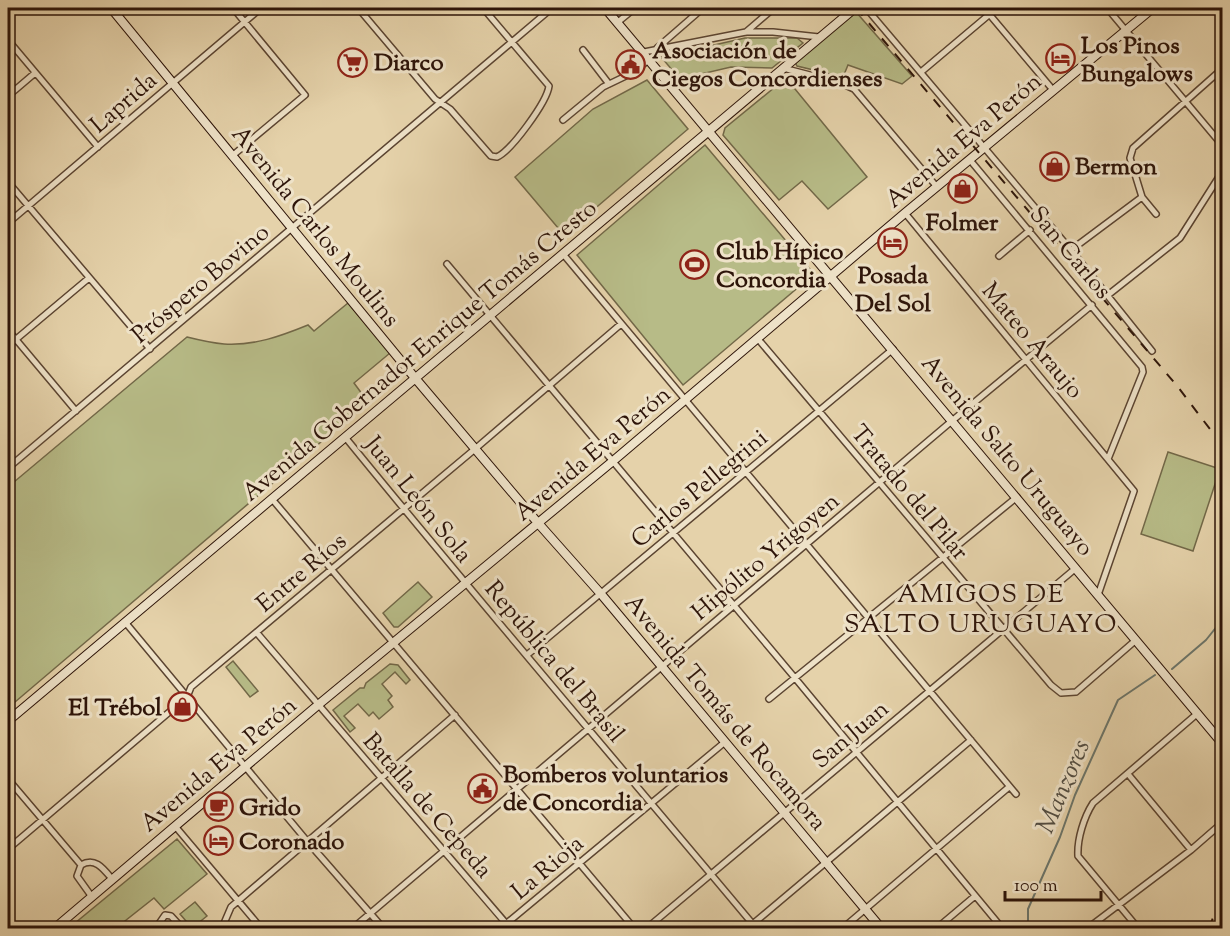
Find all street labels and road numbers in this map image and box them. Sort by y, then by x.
street label: Laprida [83,65,165,142]
street label: Avenida Eva Perón [879,66,1050,217]
street label: Avenida Carlos Moulins [222,119,406,335]
street label: Avenida Gobernador Enrique Tomás Cresto [236,193,605,510]
street label: San Carlos [1020,199,1119,307]
street label: Próspero Bovino [125,217,278,352]
street label: Mateo Araujo [973,276,1090,407]
street label: Avenida Salto Uruguayo [912,348,1101,564]
street label: Avenida Eva Perón [508,379,679,530]
street label: Tratado del Pilar [842,418,975,568]
street label: Carlos Pellegrini [625,422,776,557]
street label: Juan León Sola [354,428,479,571]
street label: Hipólito Yrigoyen [685,485,848,630]
street label: Entre Ríos [250,526,355,621]
street label: República del Brasil [475,574,632,751]
street label: Avenida Tomás de Rocamora [615,588,834,839]
street label: Avenida Eva Perón [134,690,305,841]
street label: San Juan [806,693,897,778]
street label: Batalla de Cepeda [354,726,499,887]
street label: La Rioja [505,828,592,909]

